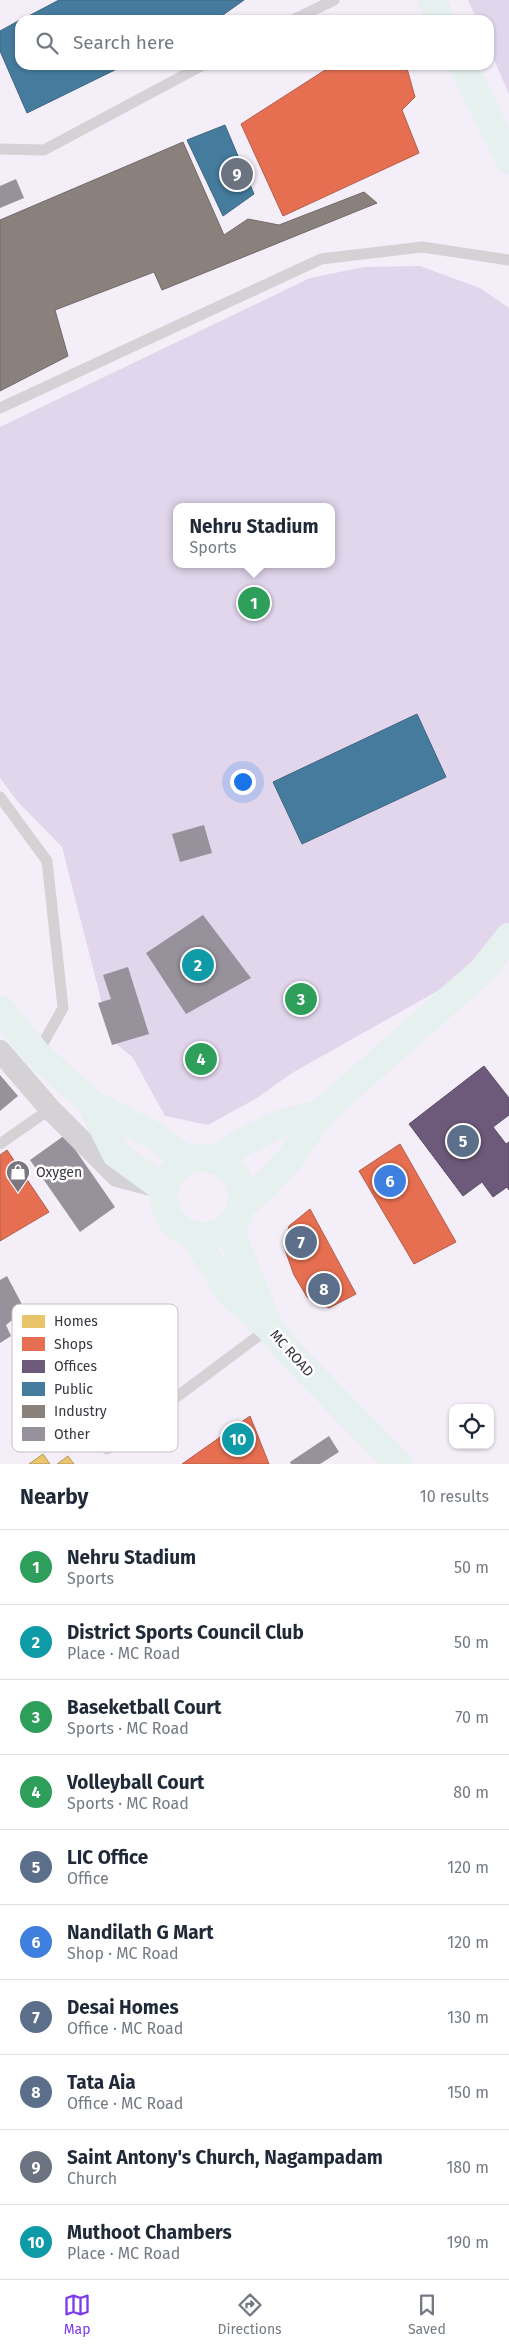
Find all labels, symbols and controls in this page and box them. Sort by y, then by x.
search box [15,15,494,70]
icon: search [33,29,61,57]
text: Search here [73,31,174,54]
pin: 9 [221,155,253,193]
popup [173,503,335,568]
text: Nehru Stadium [189,515,319,538]
text: Sports [189,538,236,557]
pin: 1 [238,584,270,622]
your location [230,769,256,795]
pin: 2 [182,946,214,984]
pin: 3 [285,980,317,1018]
pin: 4 [185,1040,217,1078]
pin: 5 [447,1122,479,1160]
shop icon: Oxygen [5,1159,31,1193]
pin: 6 [374,1162,406,1200]
place label: Oxygen [36,1164,82,1181]
pin: 7 [285,1223,317,1261]
pin: 8 [308,1270,340,1308]
legend [12,1304,178,1452]
text: Homes [54,1313,98,1330]
street label: MC ROAD [266,1326,317,1380]
text: Shops [54,1336,93,1353]
text: Offices [54,1358,97,1375]
text: Public [54,1381,93,1398]
text: Industry [54,1403,107,1420]
map controls [449,1404,494,1449]
button: locate [449,1404,494,1449]
pin: 10 [222,1420,254,1458]
text: Other [54,1426,91,1443]
text: Nearby [20,1484,88,1510]
text: 10 results [420,1487,489,1506]
text: Nehru Stadium [67,1546,196,1569]
text: 1 [32,1558,40,1577]
text: 50 m [454,1558,489,1577]
text: Sports [67,1569,114,1588]
text: District Sports Council Club [67,1621,304,1644]
text: 2 [32,1633,40,1652]
text: 50 m [454,1633,489,1652]
text: Place · MC Road [67,1644,180,1663]
text: Baseketball Court [67,1696,221,1719]
text: 3 [32,1708,40,1727]
text: 70 m [455,1708,489,1727]
text: Sports · MC Road [67,1719,189,1738]
text: Volleyball Court [67,1771,204,1794]
text: 4 [31,1783,41,1802]
text: 80 m [453,1783,489,1802]
text: Sports · MC Road [67,1794,189,1813]
text: LIC Office [67,1846,148,1869]
text: 5 [32,1858,40,1877]
text: 120 m [447,1858,489,1877]
text: Office [67,1869,109,1888]
text: Nandilath G Mart [67,1921,214,1944]
text: 6 [31,1933,41,1952]
text: 120 m [447,1933,489,1952]
text: Shop · MC Road [67,1944,179,1963]
text: Desai Homes [67,1996,179,2019]
text: 7 [32,2008,40,2027]
text: 130 m [447,2008,489,2027]
text: Office · MC Road [67,2019,183,2038]
text: Tata Aia [67,2071,136,2094]
text: 8 [31,2083,41,2102]
text: 150 m [447,2083,489,2102]
text: Office · MC Road [67,2094,183,2113]
text: Saint Antony's Church, Nagampadam [67,2146,383,2169]
text: 9 [32,2158,40,2177]
text: 180 m [446,2158,489,2177]
text: Church [67,2169,117,2188]
text: Muthoot Chambers [67,2221,232,2244]
text: 10 [28,2233,44,2252]
text: 190 m [447,2233,489,2252]
text: Place · MC Road [67,2244,180,2263]
tab: Map [63,2291,91,2338]
tab: Directions [217,2291,282,2338]
tab: Saved [408,2291,446,2338]

